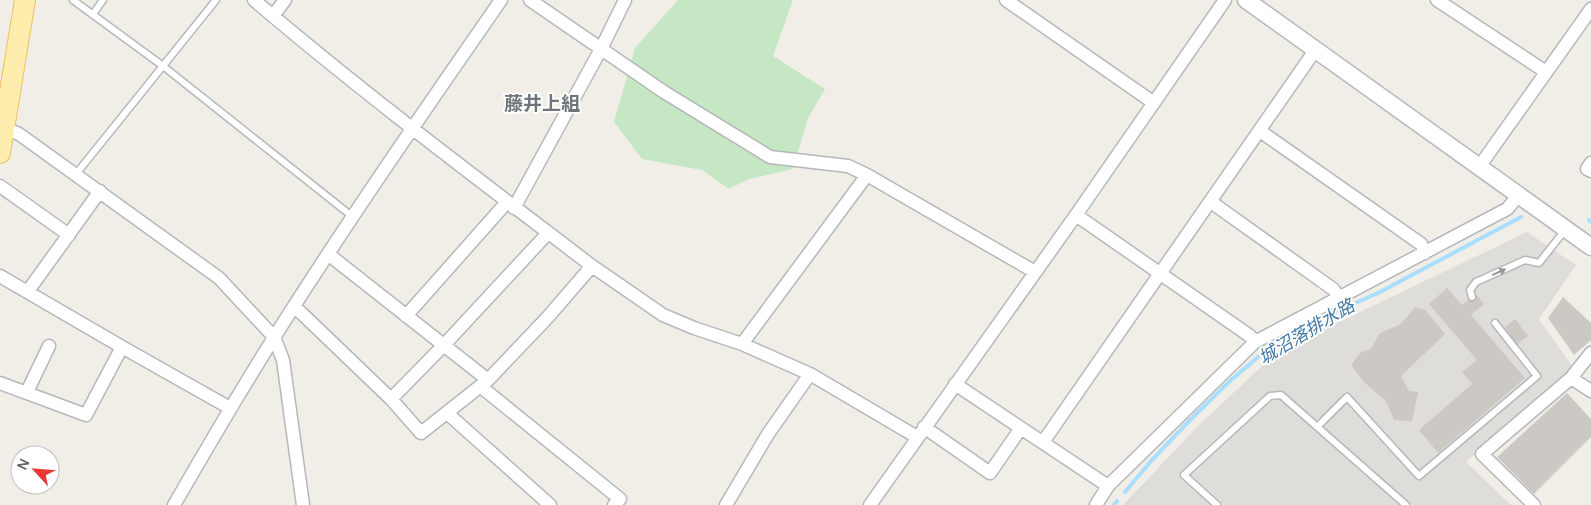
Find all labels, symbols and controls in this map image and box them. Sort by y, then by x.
district label: 藤井上組 [504,90,580,116]
one-way arrow [1492,267,1506,275]
water label: 城沼落排水路 [1254,292,1360,369]
north arrow [10,445,60,495]
text: N [12,455,34,473]

